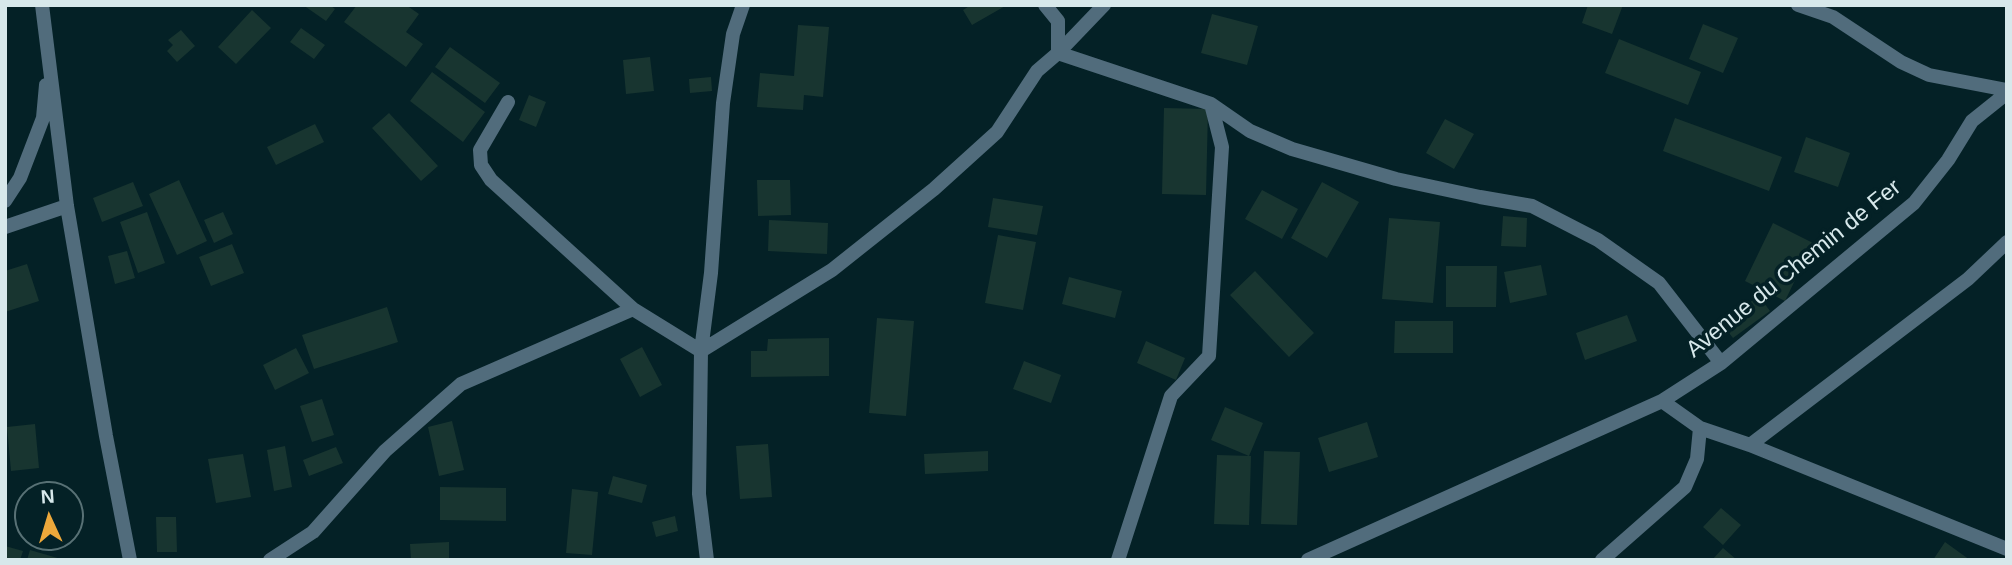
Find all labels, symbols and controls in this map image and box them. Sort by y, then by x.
street label: Avenue du Chemin de Fer [1681,174,1907,364]
north arrow [14,481,84,551]
text: N [40,486,55,508]

